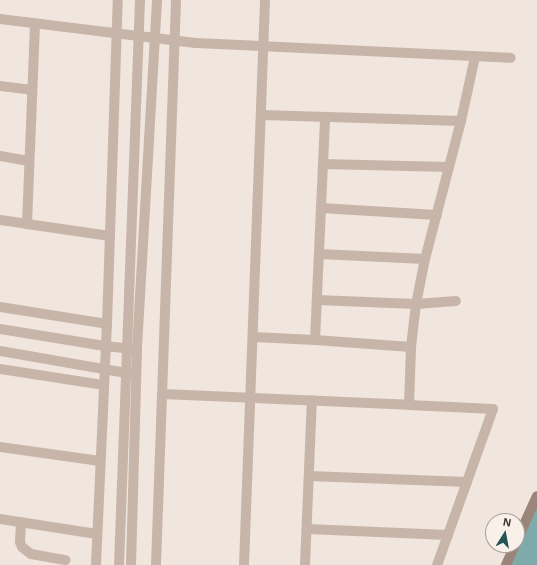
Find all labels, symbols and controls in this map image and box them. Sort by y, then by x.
north arrow [485,513,525,553]
text: N [502,516,512,529]

